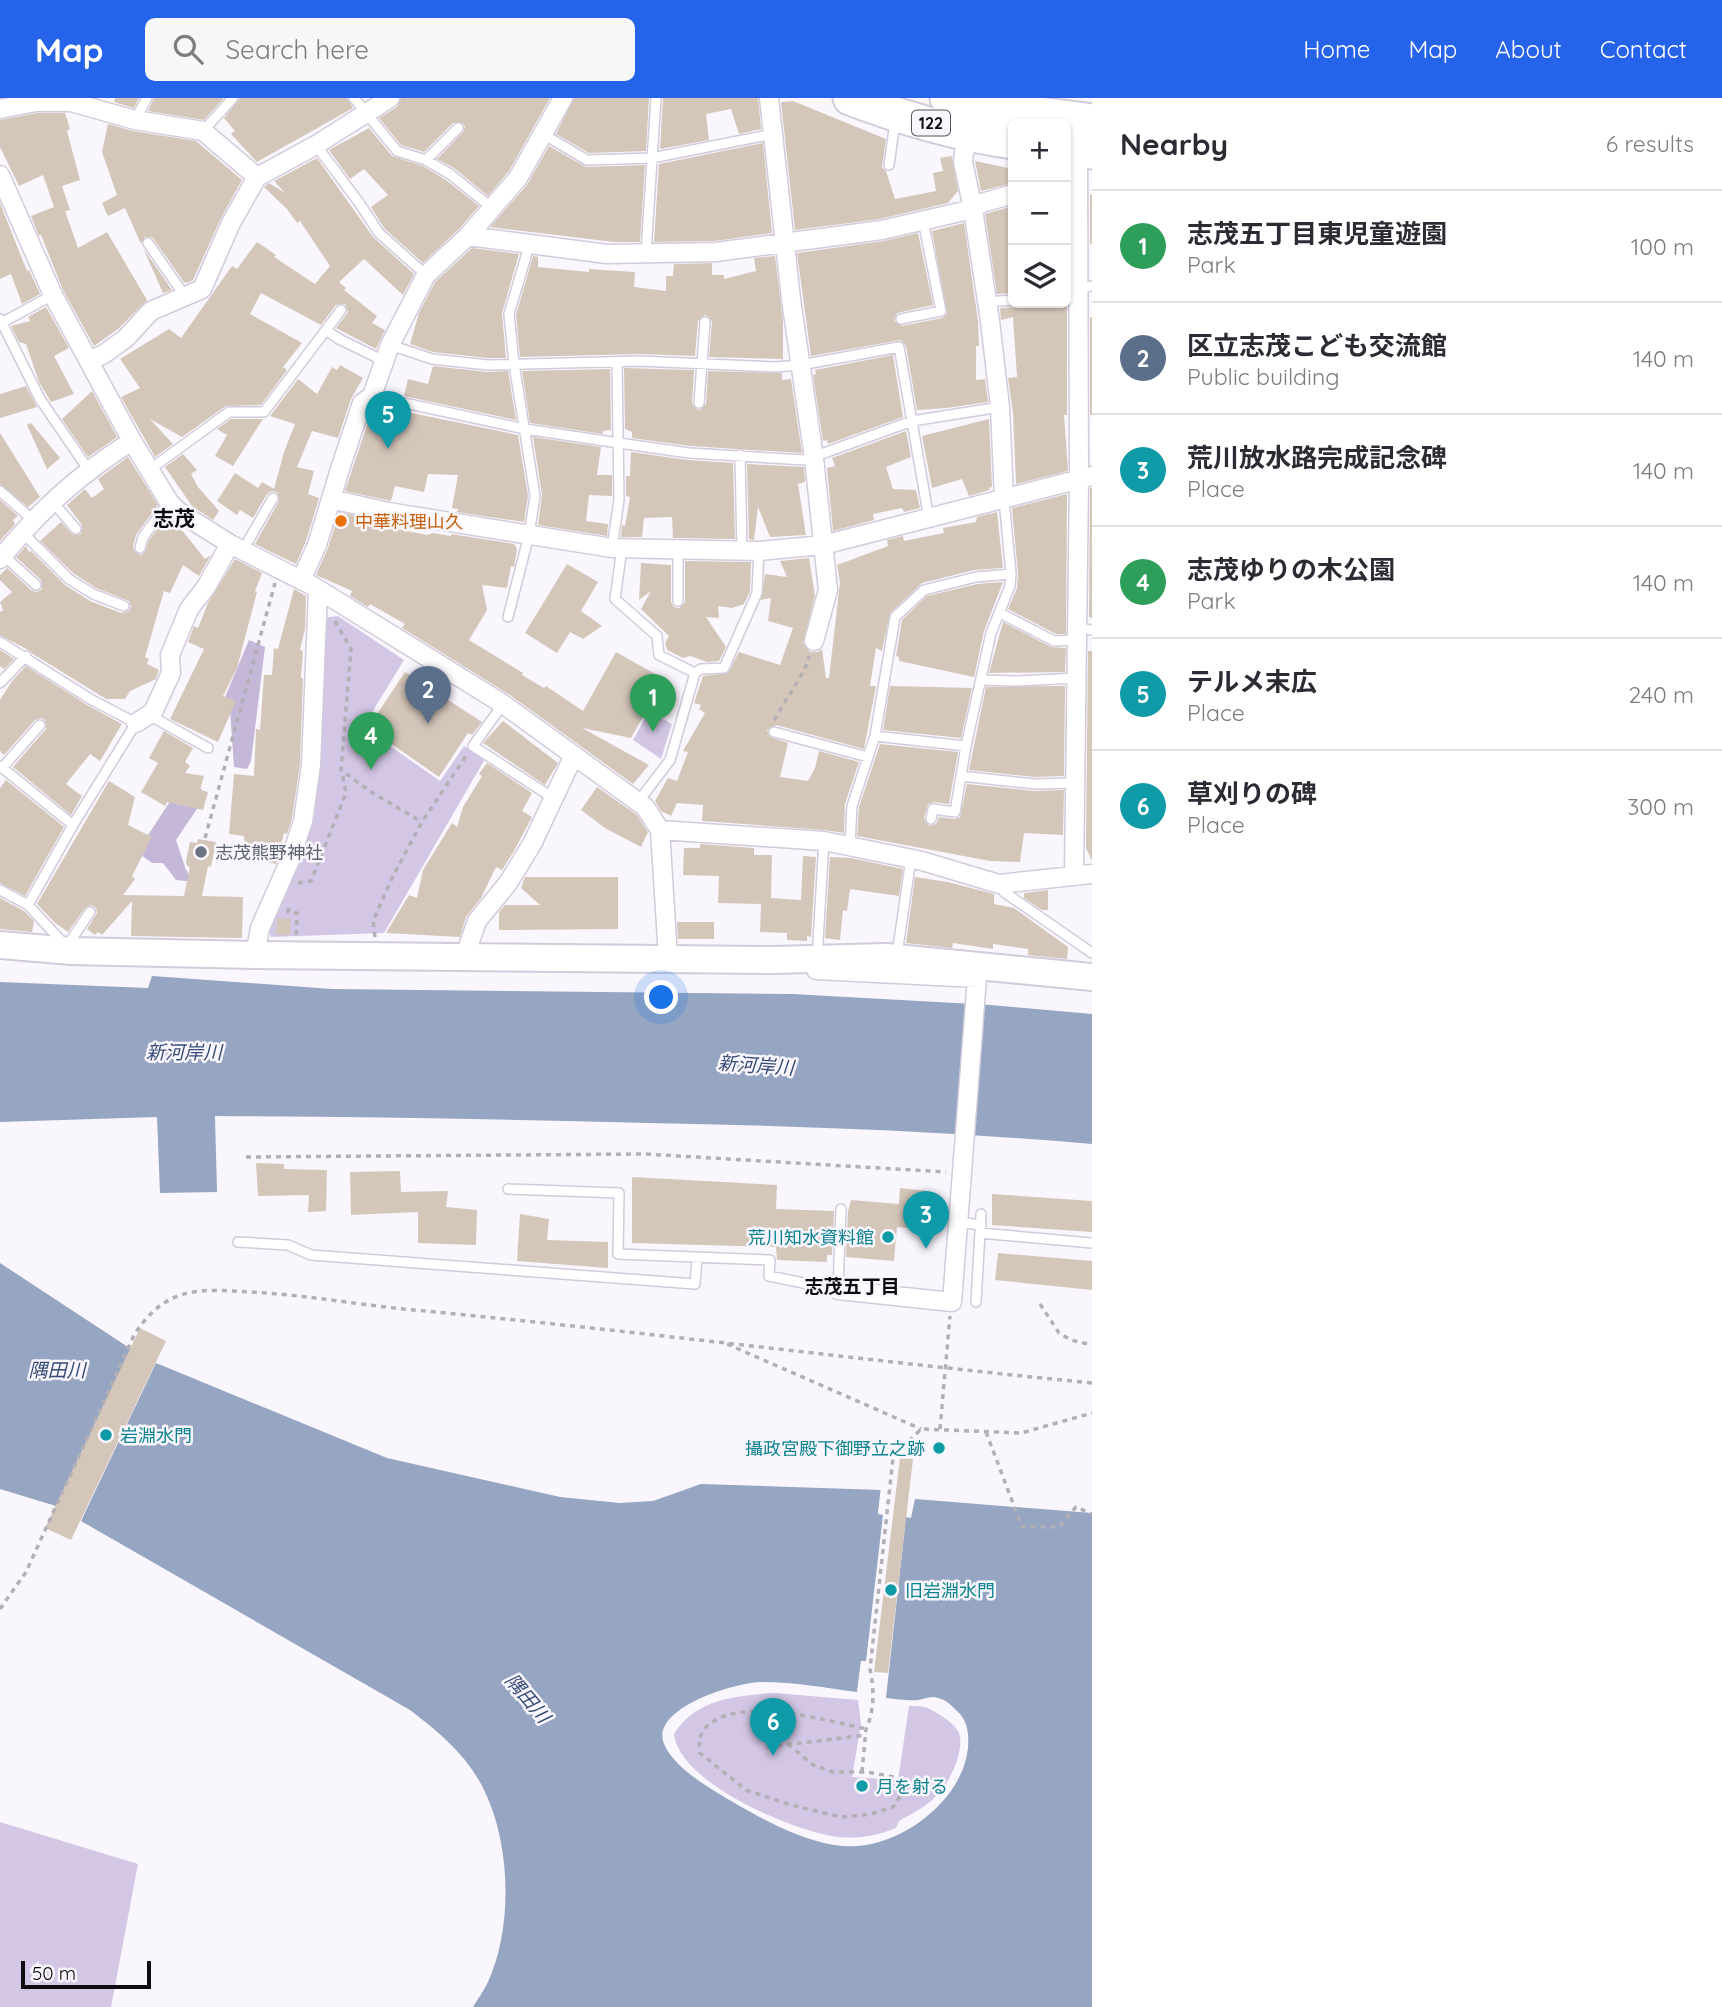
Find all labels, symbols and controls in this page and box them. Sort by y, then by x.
search box [145,18,635,81]
text: Map [35,29,103,70]
icon: search [169,30,207,68]
text: Search here [225,33,369,66]
text: Home [1303,34,1370,64]
text: Map [1408,34,1457,64]
text: About [1495,34,1562,64]
text: Contact [1600,34,1687,64]
road number: 122 [912,111,950,136]
map controls [1008,119,1071,308]
button: + [1008,119,1071,182]
text: Nearby [1120,125,1228,163]
text: 6 results [1606,129,1694,158]
button: − [1008,182,1071,245]
text: 志茂五丁目東児童遊園 [1187,217,1447,250]
text: 1 [1139,232,1147,261]
text: 100 m [1631,232,1694,261]
button: layers [1008,245,1071,308]
text: Park [1187,250,1236,279]
text: 区立志茂こども交流館 [1187,329,1447,362]
text: 2 [1136,344,1150,373]
text: 140 m [1633,344,1694,373]
text: Public building [1187,362,1340,391]
pin: 5 [365,391,411,449]
text: 荒川放水路完成記念碑 [1187,441,1447,474]
text: 3 [1137,456,1149,485]
text: 140 m [1633,456,1694,485]
text: Place [1187,474,1245,503]
district label: 志茂 [153,505,195,531]
place label: 中華料理山久 [355,510,463,533]
marker: 中華料理山久 [333,513,349,529]
text: 志茂ゆりの木公園 [1187,553,1395,586]
text: 4 [1136,568,1150,597]
text: 140 m [1633,568,1694,597]
text: Park [1187,586,1236,615]
text: テルメ末広 [1187,665,1317,698]
pin: 2 [405,666,451,724]
pin: 1 [630,674,676,732]
text: 5 [1136,680,1150,709]
text: 240 m [1629,680,1694,709]
text: Place [1187,698,1245,727]
pin: 4 [348,712,394,770]
text: 草刈りの碑 [1187,777,1317,810]
text: 6 [1137,792,1149,821]
text: 300 m [1627,792,1694,821]
text: Place [1187,810,1245,839]
place label: 志茂熊野神社 [215,841,323,864]
marker: 志茂熊野神社 [193,844,209,860]
your location [644,980,678,1014]
water label: 新河岸川 [146,1040,224,1064]
water label: 新河岸川 [717,1050,797,1080]
pin: 3 [903,1191,949,1249]
place label: 荒川知水資料館 [748,1226,874,1249]
marker: 荒川知水資料館 [880,1229,896,1245]
district label: 志茂五丁目 [804,1274,900,1298]
water label: 隅田川 [28,1358,87,1382]
place label: 岩淵水門 [120,1424,192,1447]
marker: 岩淵水門 [98,1427,114,1443]
place label: 攝政宮殿下御野立之跡 [745,1437,925,1460]
marker: 攝政宮殿下御野立之跡 [931,1440,947,1456]
place label: 旧岩淵水門 [905,1579,995,1602]
marker: 旧岩淵水門 [883,1582,899,1598]
water label: 隅田川 [500,1668,557,1729]
pin: 6 [750,1698,796,1756]
place label: 月を射る [876,1775,948,1798]
marker: 月を射る [854,1778,870,1794]
scale bar [21,1958,150,1990]
text: 50 m [32,1961,76,1985]

